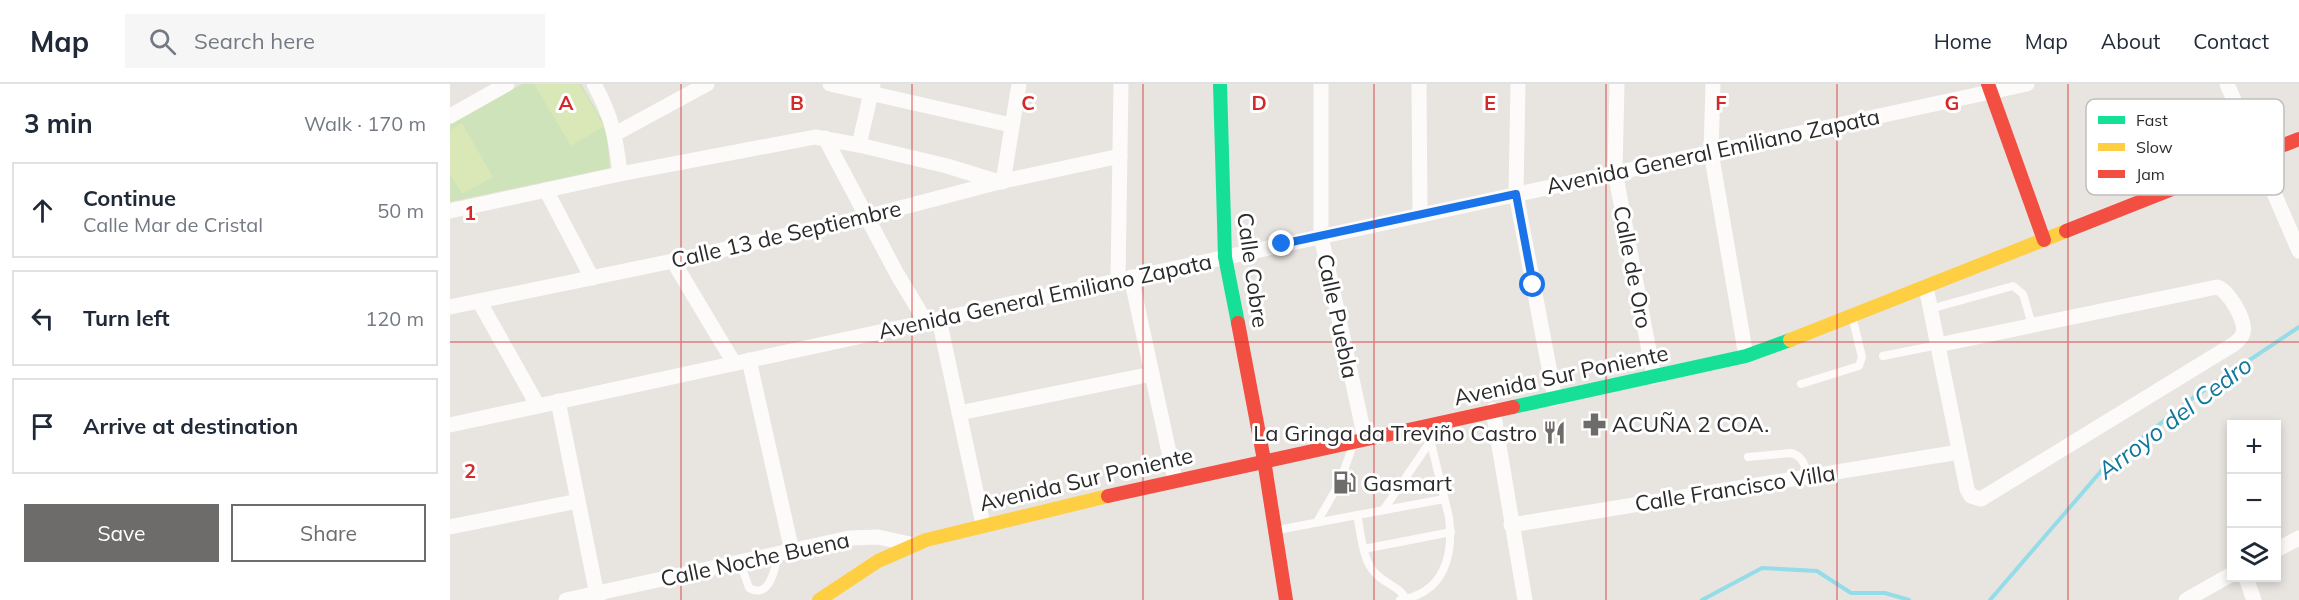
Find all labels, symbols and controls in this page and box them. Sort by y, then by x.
search box [125,14,545,68]
text: Map [30,24,89,59]
icon: search [146,25,179,58]
text: Search here [194,27,315,55]
text: Home [1934,28,1992,54]
text: Map [2025,28,2068,54]
text: About [2101,28,2160,54]
text: Contact [2193,28,2269,54]
text: A [559,90,574,115]
text: B [790,90,804,115]
text: C [1021,90,1035,115]
text: D [1251,90,1267,115]
text: E [1484,90,1496,115]
text: F [1715,90,1727,115]
text: G [1945,90,1959,115]
legend [2086,99,2284,195]
street label: Avenida General Emiliano Zapata [1544,102,1882,200]
text: 3 min [24,107,93,140]
text: Fast [2136,110,2168,130]
text: Walk · 170 m [304,111,426,136]
text: Slow [2136,137,2173,157]
text: Jam [2136,164,2165,184]
text: Continue [83,184,176,212]
icon: ahead [26,194,59,227]
street label: Calle 13 de Septiembre [668,194,904,274]
text: 50 m [377,198,424,223]
text: 1 [464,200,476,225]
street label: Calle de Oro [1607,203,1659,331]
street label: Calle Cobre [1231,211,1275,329]
text: Calle Mar de Cristal [83,212,263,237]
route end [1268,230,1294,256]
street label: Avenida General Emiliano Zapata [876,247,1214,345]
street label: Calle Puebla [1311,251,1365,381]
route start [1519,271,1545,297]
icon: left [26,302,59,335]
text: Turn left [83,304,170,332]
text: 120 m [365,306,424,331]
street label: Avenida Sur Poniente [1451,339,1671,411]
water label: Arroyo del Cedro [2090,349,2258,486]
icon: arrive [26,410,59,443]
place label: ACUÑA 2 COA. [1612,410,1769,438]
pharmacy icon: ACUÑA 2 COA. [1581,411,1607,437]
text: Arrive at destination [83,412,298,440]
place label: La Gringa da Treviño Castro [1253,419,1537,447]
restaurant icon: La Gringa da Treviño Castro [1542,420,1568,446]
map controls [2227,420,2281,582]
button: + [2227,420,2281,474]
street label: Avenida Sur Poniente [976,441,1196,517]
text: 2 [464,458,476,483]
street label: Calle Francisco Villa [1633,458,1837,518]
place label: Gasmart [1363,469,1452,497]
fuel station icon: Gasmart [1332,470,1358,496]
button: − [2227,474,2281,528]
button: Save [24,504,219,562]
button: Share [231,504,426,562]
street label: Calle Noche Buena [658,525,852,593]
button: layers [2227,528,2281,582]

